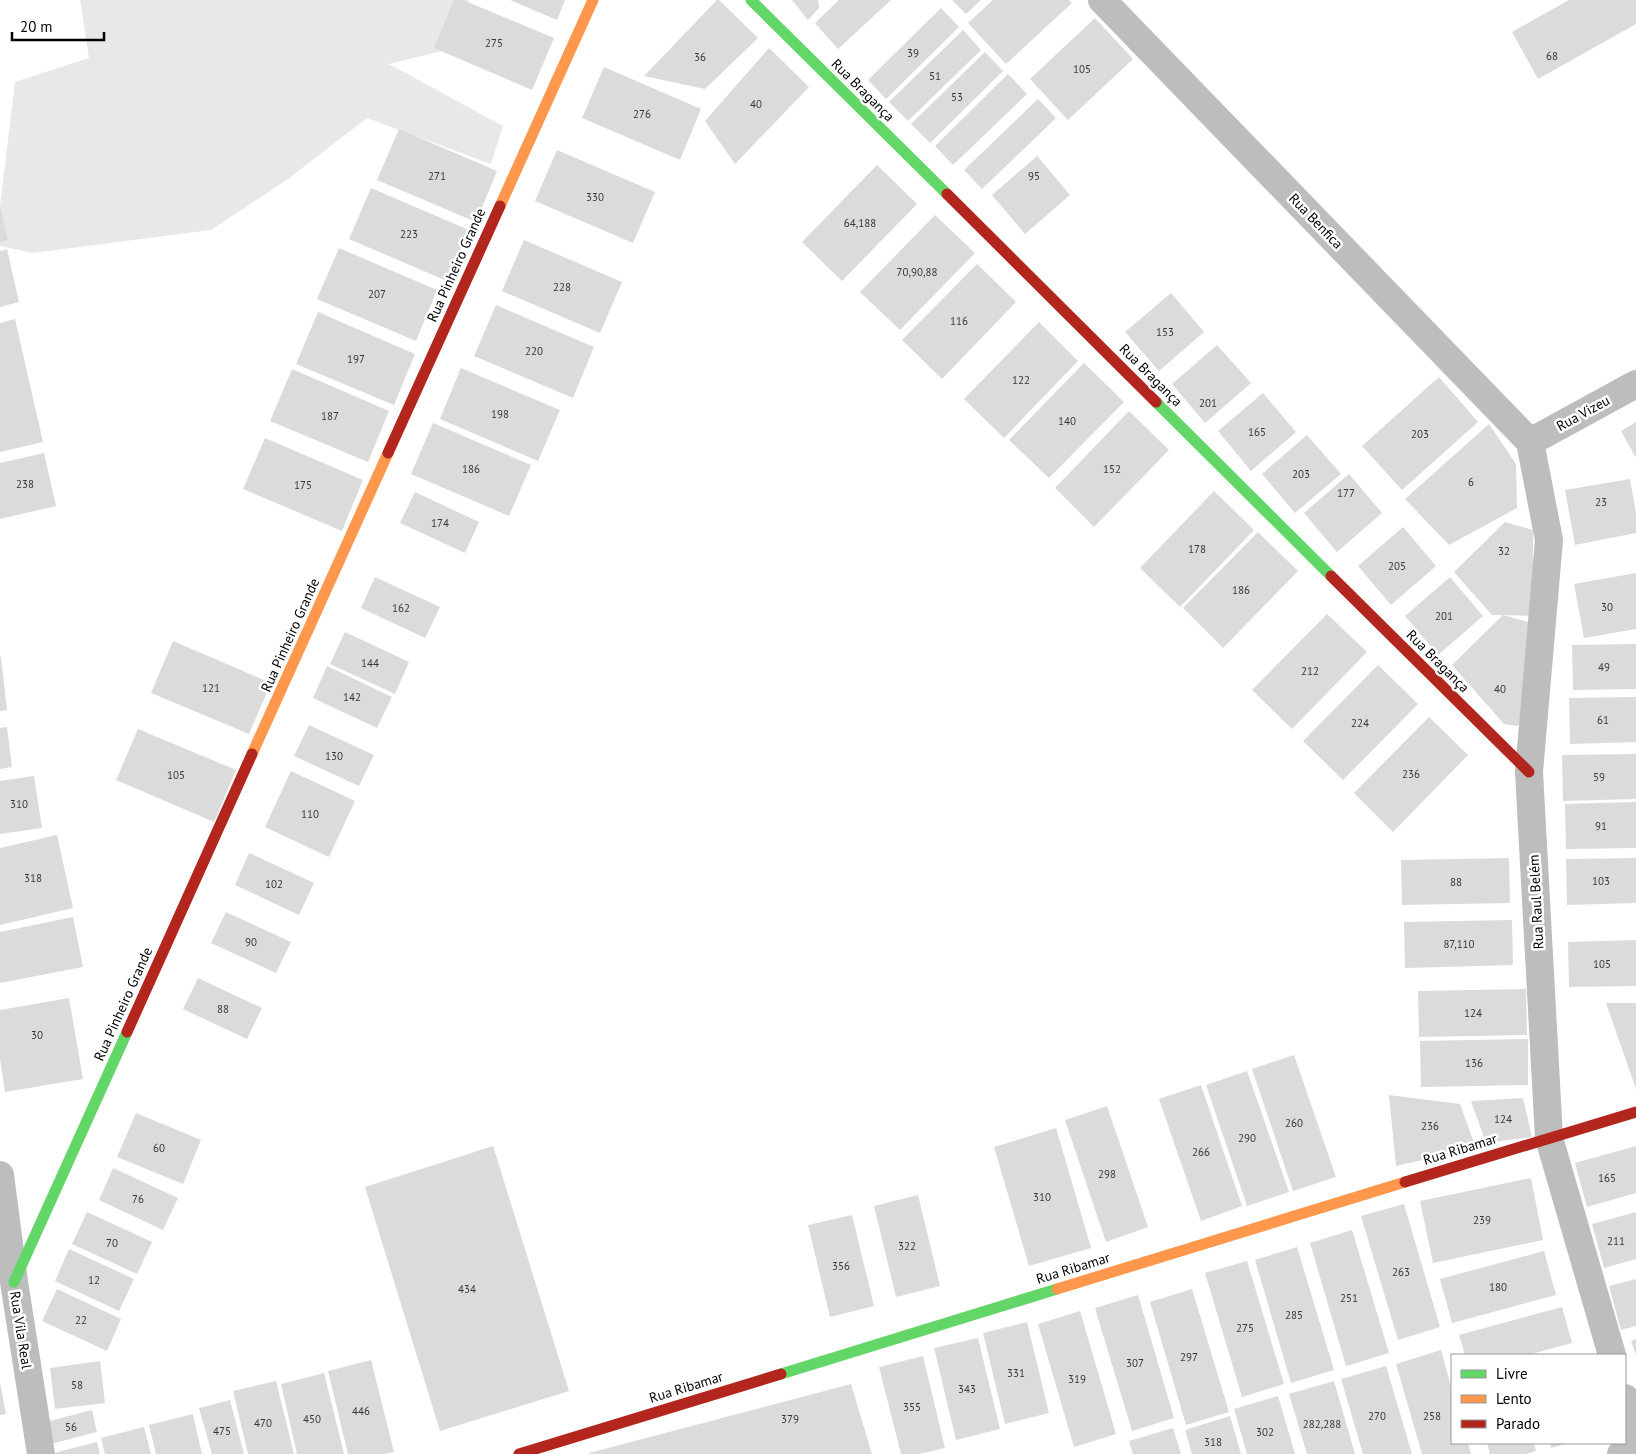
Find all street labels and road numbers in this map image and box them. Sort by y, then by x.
street label: Rua Bragança [828,55,898,125]
street label: Rua Benfica [1285,190,1347,253]
street label: Rua Pinheiro Grande [423,205,489,325]
street label: Rua Bragança [1116,340,1186,410]
street label: Rua Vizeu [1553,391,1613,435]
street label: Rua Pinheiro Grande [257,575,323,695]
street label: Rua Bragança [1403,626,1473,696]
street label: Rua Raul Belém [1525,854,1547,950]
street label: Rua Pinheiro Grande [90,944,156,1064]
street label: Rua Ribamar [1421,1129,1499,1169]
street label: Rua Ribamar [1034,1248,1112,1288]
street label: Rua Vila Real [6,1290,36,1370]
street label: Rua Ribamar [647,1367,725,1407]

